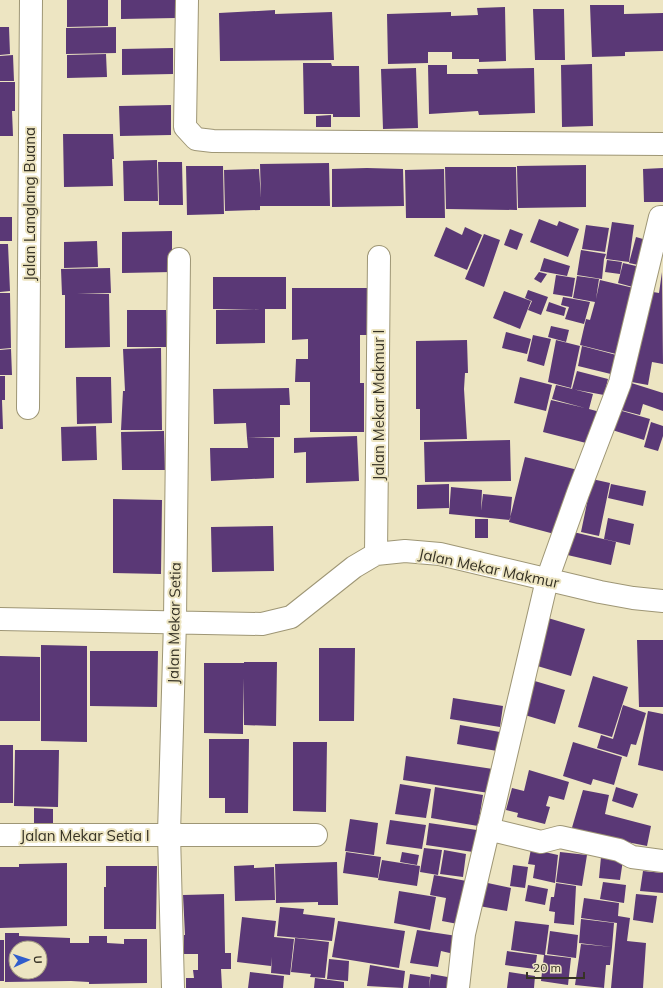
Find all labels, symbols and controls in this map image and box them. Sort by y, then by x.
street label: Jalan Langlang Buana [20,127,39,281]
street label: Jalan Mekar Makmur I [369,330,388,480]
street label: Jalan Mekar Makmur [417,544,562,592]
street label: Jalan Mekar Setia [163,562,185,684]
street label: Jalan Mekar Setia I [20,826,150,845]
north arrow [8,940,48,980]
scale bar [527,954,584,980]
text: U [31,955,45,964]
text: 20 m [533,960,561,975]

